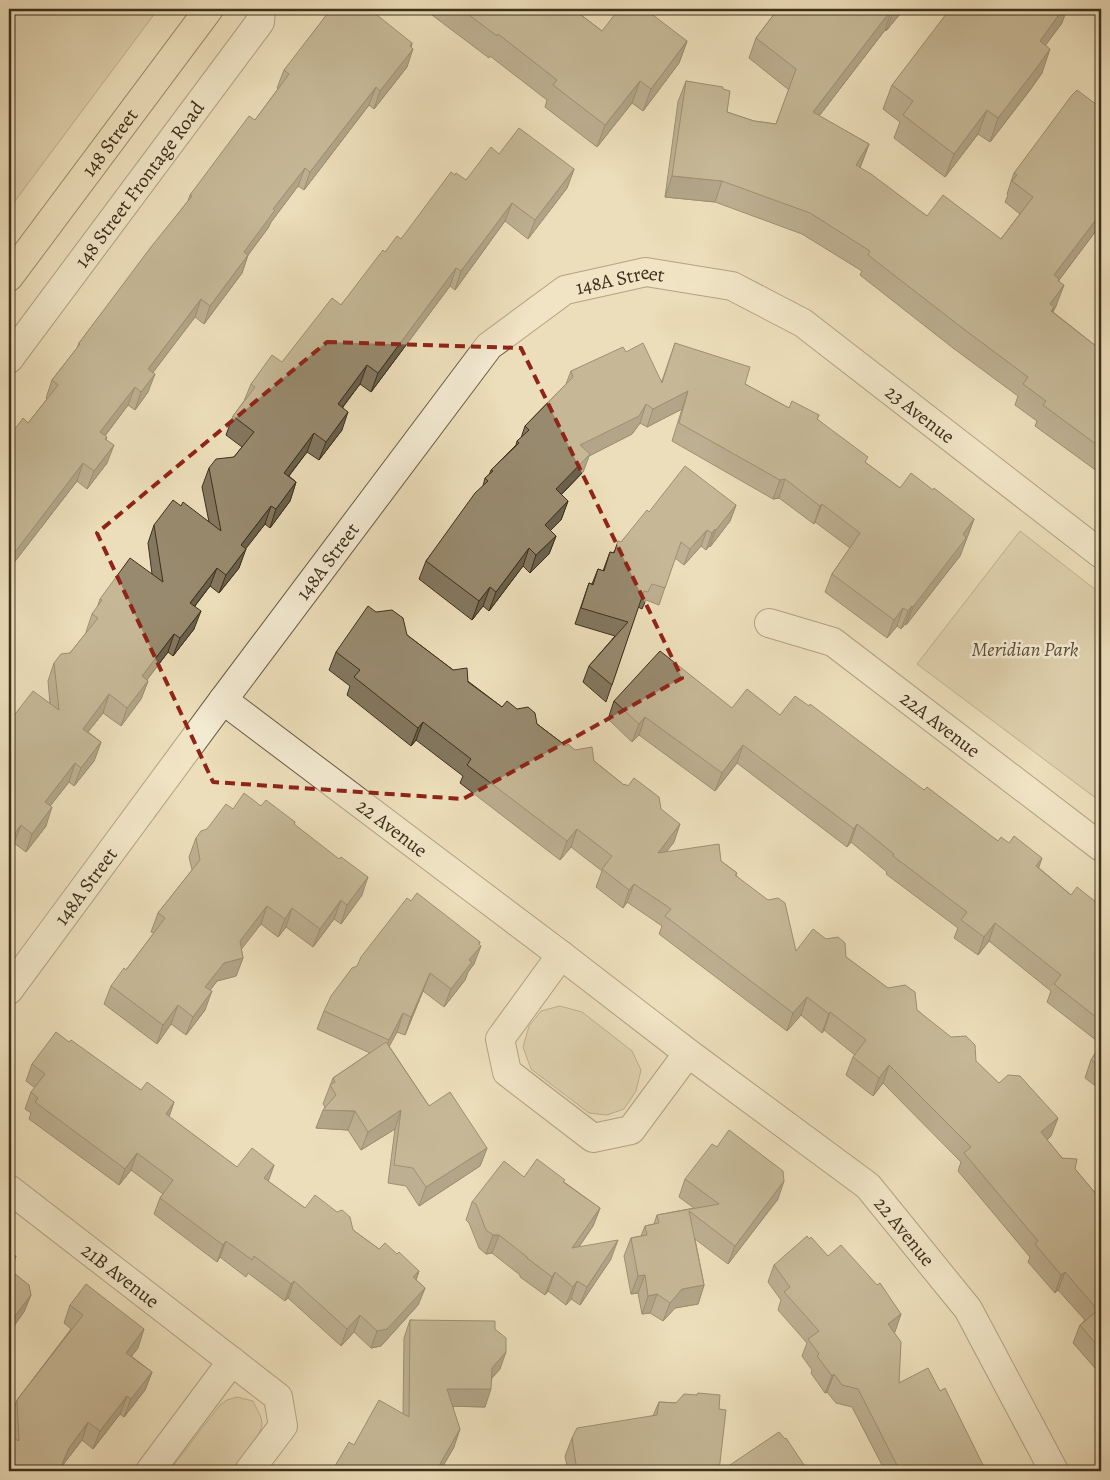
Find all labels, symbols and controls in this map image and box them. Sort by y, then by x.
street label: 148 Street Frontage Road [69,95,211,273]
street label: 148 Street [75,103,145,182]
street label: 148A Street [573,259,667,301]
street label: 23 Avenue [879,379,960,450]
street label: 148A Street [290,517,366,606]
park label: Meridian Park [972,636,1079,663]
street label: 22A Avenue [894,685,986,764]
street label: 22 Avenue [351,792,433,864]
street label: 148A Street [48,842,124,931]
street label: 22 Avenue [868,1191,941,1272]
street label: 21B Avenue [76,1237,165,1314]

